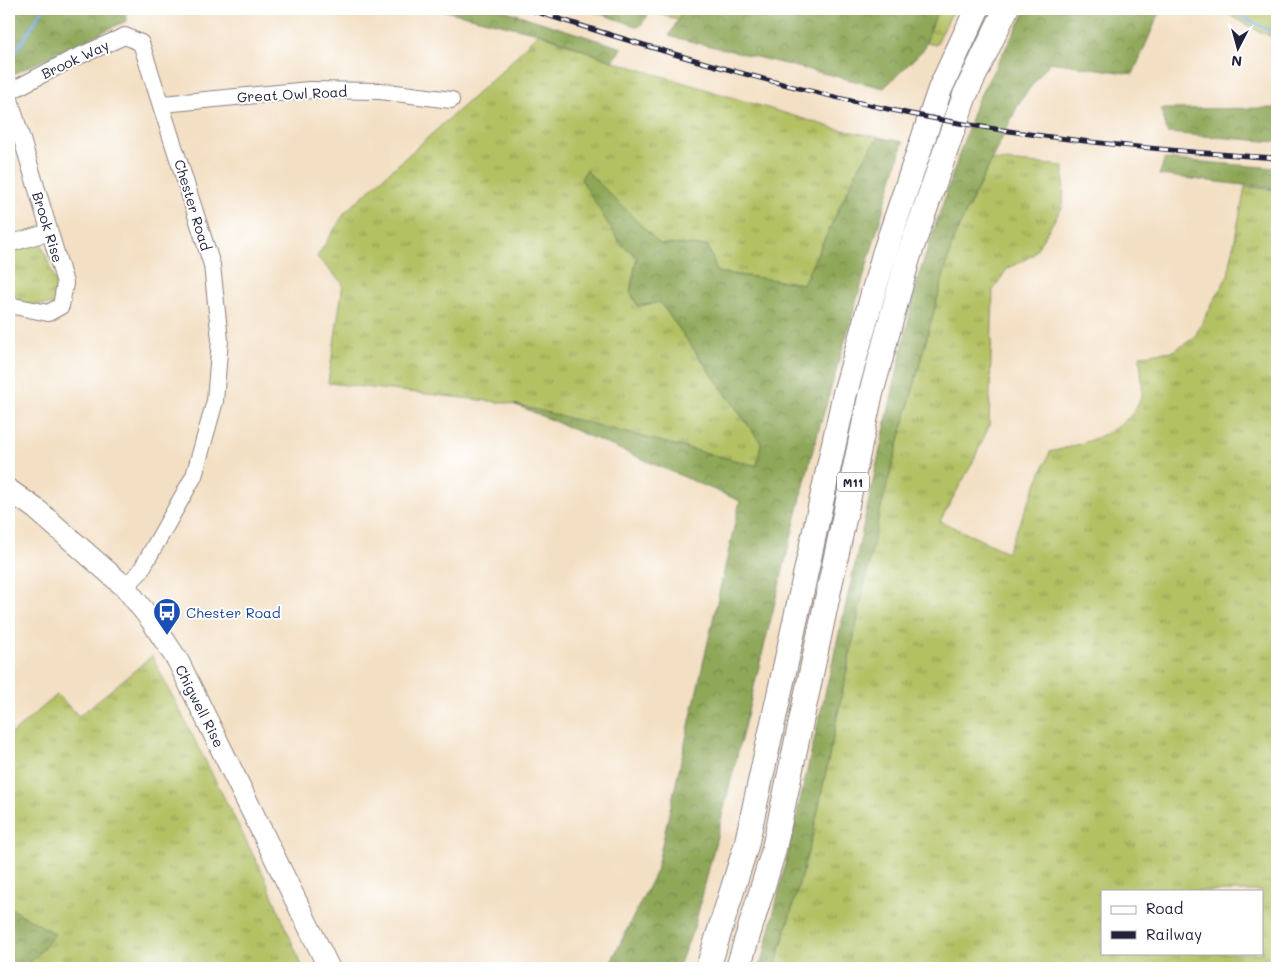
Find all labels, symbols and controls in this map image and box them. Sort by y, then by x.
north arrow [1214,22,1264,72]
street label: Brook Way [38,35,112,83]
text: N [1230,51,1243,71]
street label: Great Owl Road [236,82,348,106]
street label: Chester Road [170,157,216,253]
street label: Brook Rise [28,189,68,265]
road number: M11 [837,472,869,492]
bus stop icon: Chester Road [152,597,182,636]
place label: Chester Road [186,603,281,622]
street label: Chigwell Rise [171,662,229,750]
legend [1101,890,1264,954]
text: Road [1146,898,1183,918]
text: Railway [1146,924,1202,944]

